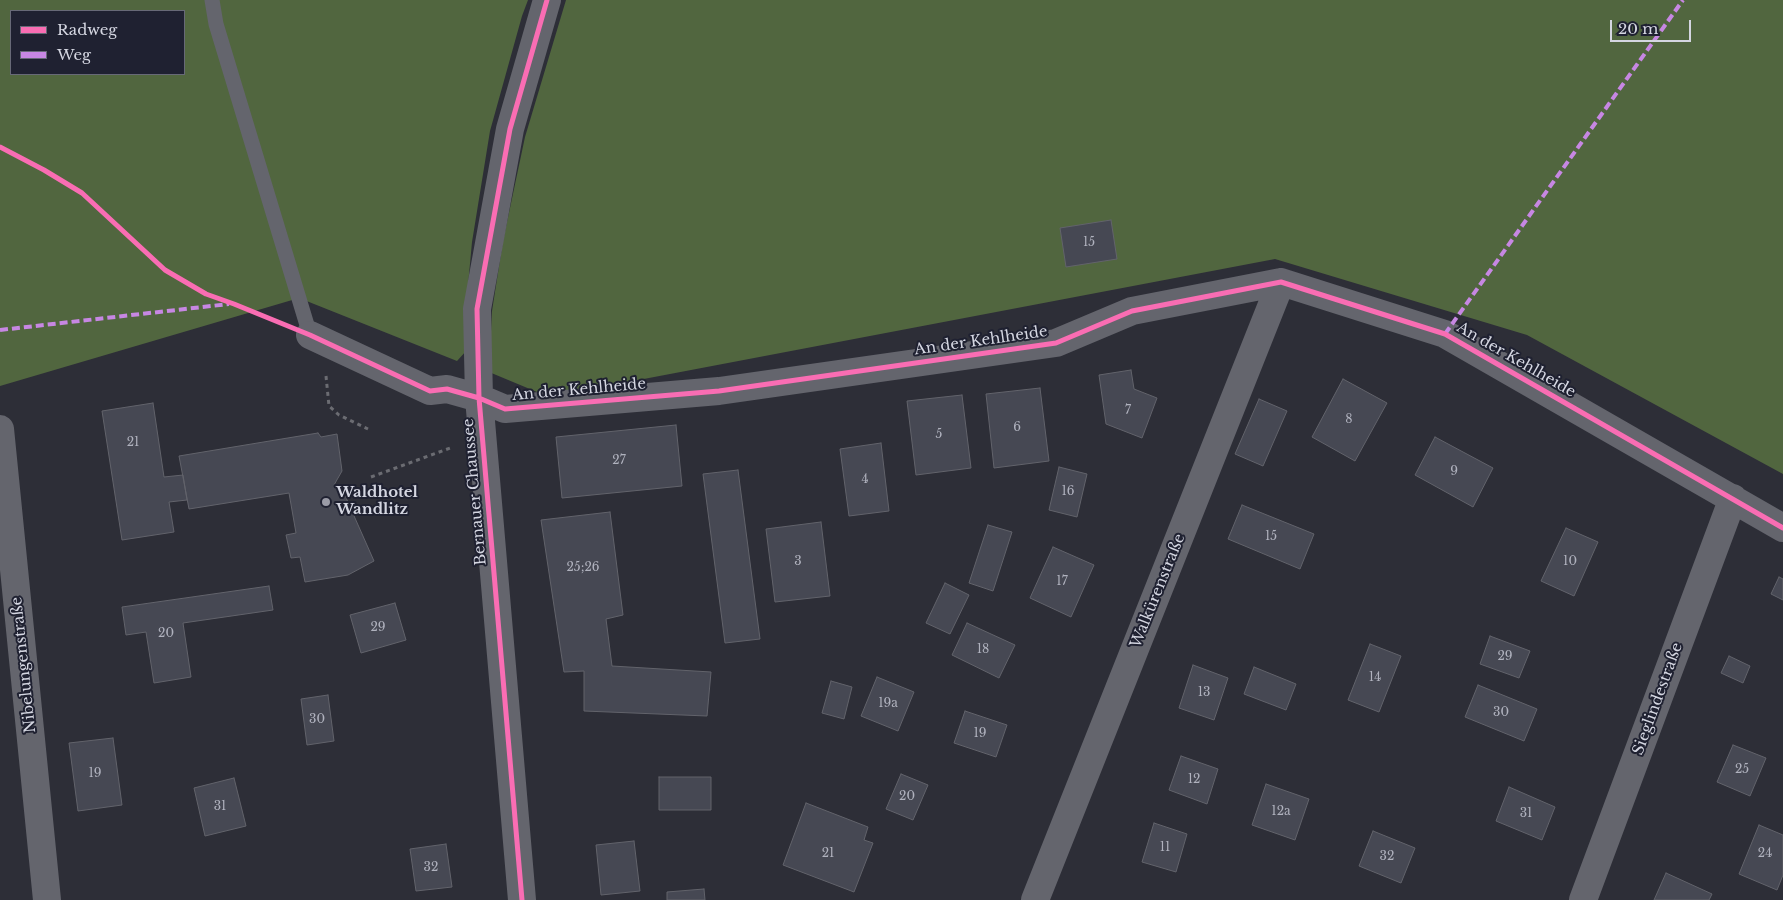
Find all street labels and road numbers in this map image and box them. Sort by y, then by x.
street label: An der Kehlheide [1453,319,1579,401]
street label: An der Kehlheide [913,323,1049,359]
street label: An der Kehlheide [511,375,647,405]
street label: Bernauer Chaussee [460,418,490,566]
street label: Walkürenstraße [1127,531,1189,651]
street label: Nibelungenstraße [8,596,40,734]
street label: Sieglindestraße [1629,640,1687,758]

